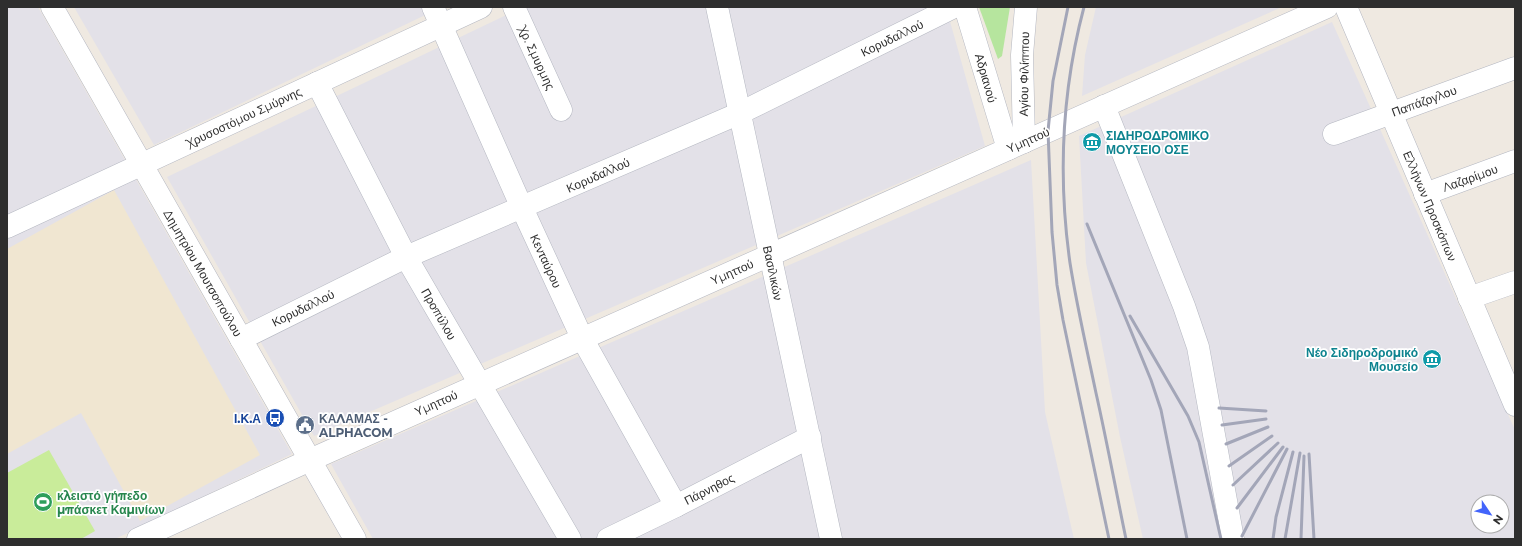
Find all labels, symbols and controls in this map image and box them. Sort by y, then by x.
street label: Κορυδαλλού [858,16,926,60]
street label: Χρ. Σμυρμης [515,22,558,93]
street label: Αγίου Φιλίππου [1016,31,1032,117]
street label: Αδριανού [972,52,1000,104]
street label: Παπάζογλου [1389,82,1459,120]
street label: Χρυσοστόμου Σμύρνης [182,84,304,151]
street label: Υμηττού [1004,124,1052,156]
place label: ΣΙΔΗΡΟΔΡΟΜΙΚΟ ΜΟΥΣΕΙΟ ΟΣΕ [1106,128,1209,157]
museum icon: ΣΙΔΗΡΟΔΡΟΜΙΚΟ ΜΟΥΣΕΙΟ ΟΣΕ [1081,131,1103,153]
street label: Ελλήνων Προσκόπων [1400,149,1460,263]
street label: Κορυδαλλού [564,154,632,196]
street label: Λαζαρίμου [1440,161,1500,195]
street label: Δημητρίου Μουτσοπούλου [160,207,246,339]
street label: Κενταύρου [527,232,565,290]
street label: Βασιλικών [760,244,786,302]
street label: Υμηττού [708,256,756,288]
street label: Κορυδαλλού [269,286,337,330]
street label: Προπύλου [418,286,460,342]
place label: Νέο Σιδηροδρομικό Μουσείο [1306,345,1418,374]
museum icon: Νέο Σιδηροδρομικό Μουσείο [1421,348,1443,370]
street label: Υμηττού [412,387,460,419]
bus stop icon: Ι.Κ.Α [264,407,286,429]
place label: Ι.Κ.Α [234,411,261,426]
place label: ΚΑΛΑΜΑΣ - ALPHACOM [318,411,393,440]
public building icon: ΚΑΛΑΜΑΣ - ALPHACOM [294,414,316,436]
street label: Πάρνηθος [681,470,737,508]
place label: κλειστό γήπεδο μπάσκετ Καμινίων [57,488,165,517]
sports icon: κλειστό γήπεδο μπάσκετ Καμινίων [32,491,54,513]
north arrow [1470,494,1510,534]
text: N [1490,512,1506,527]

